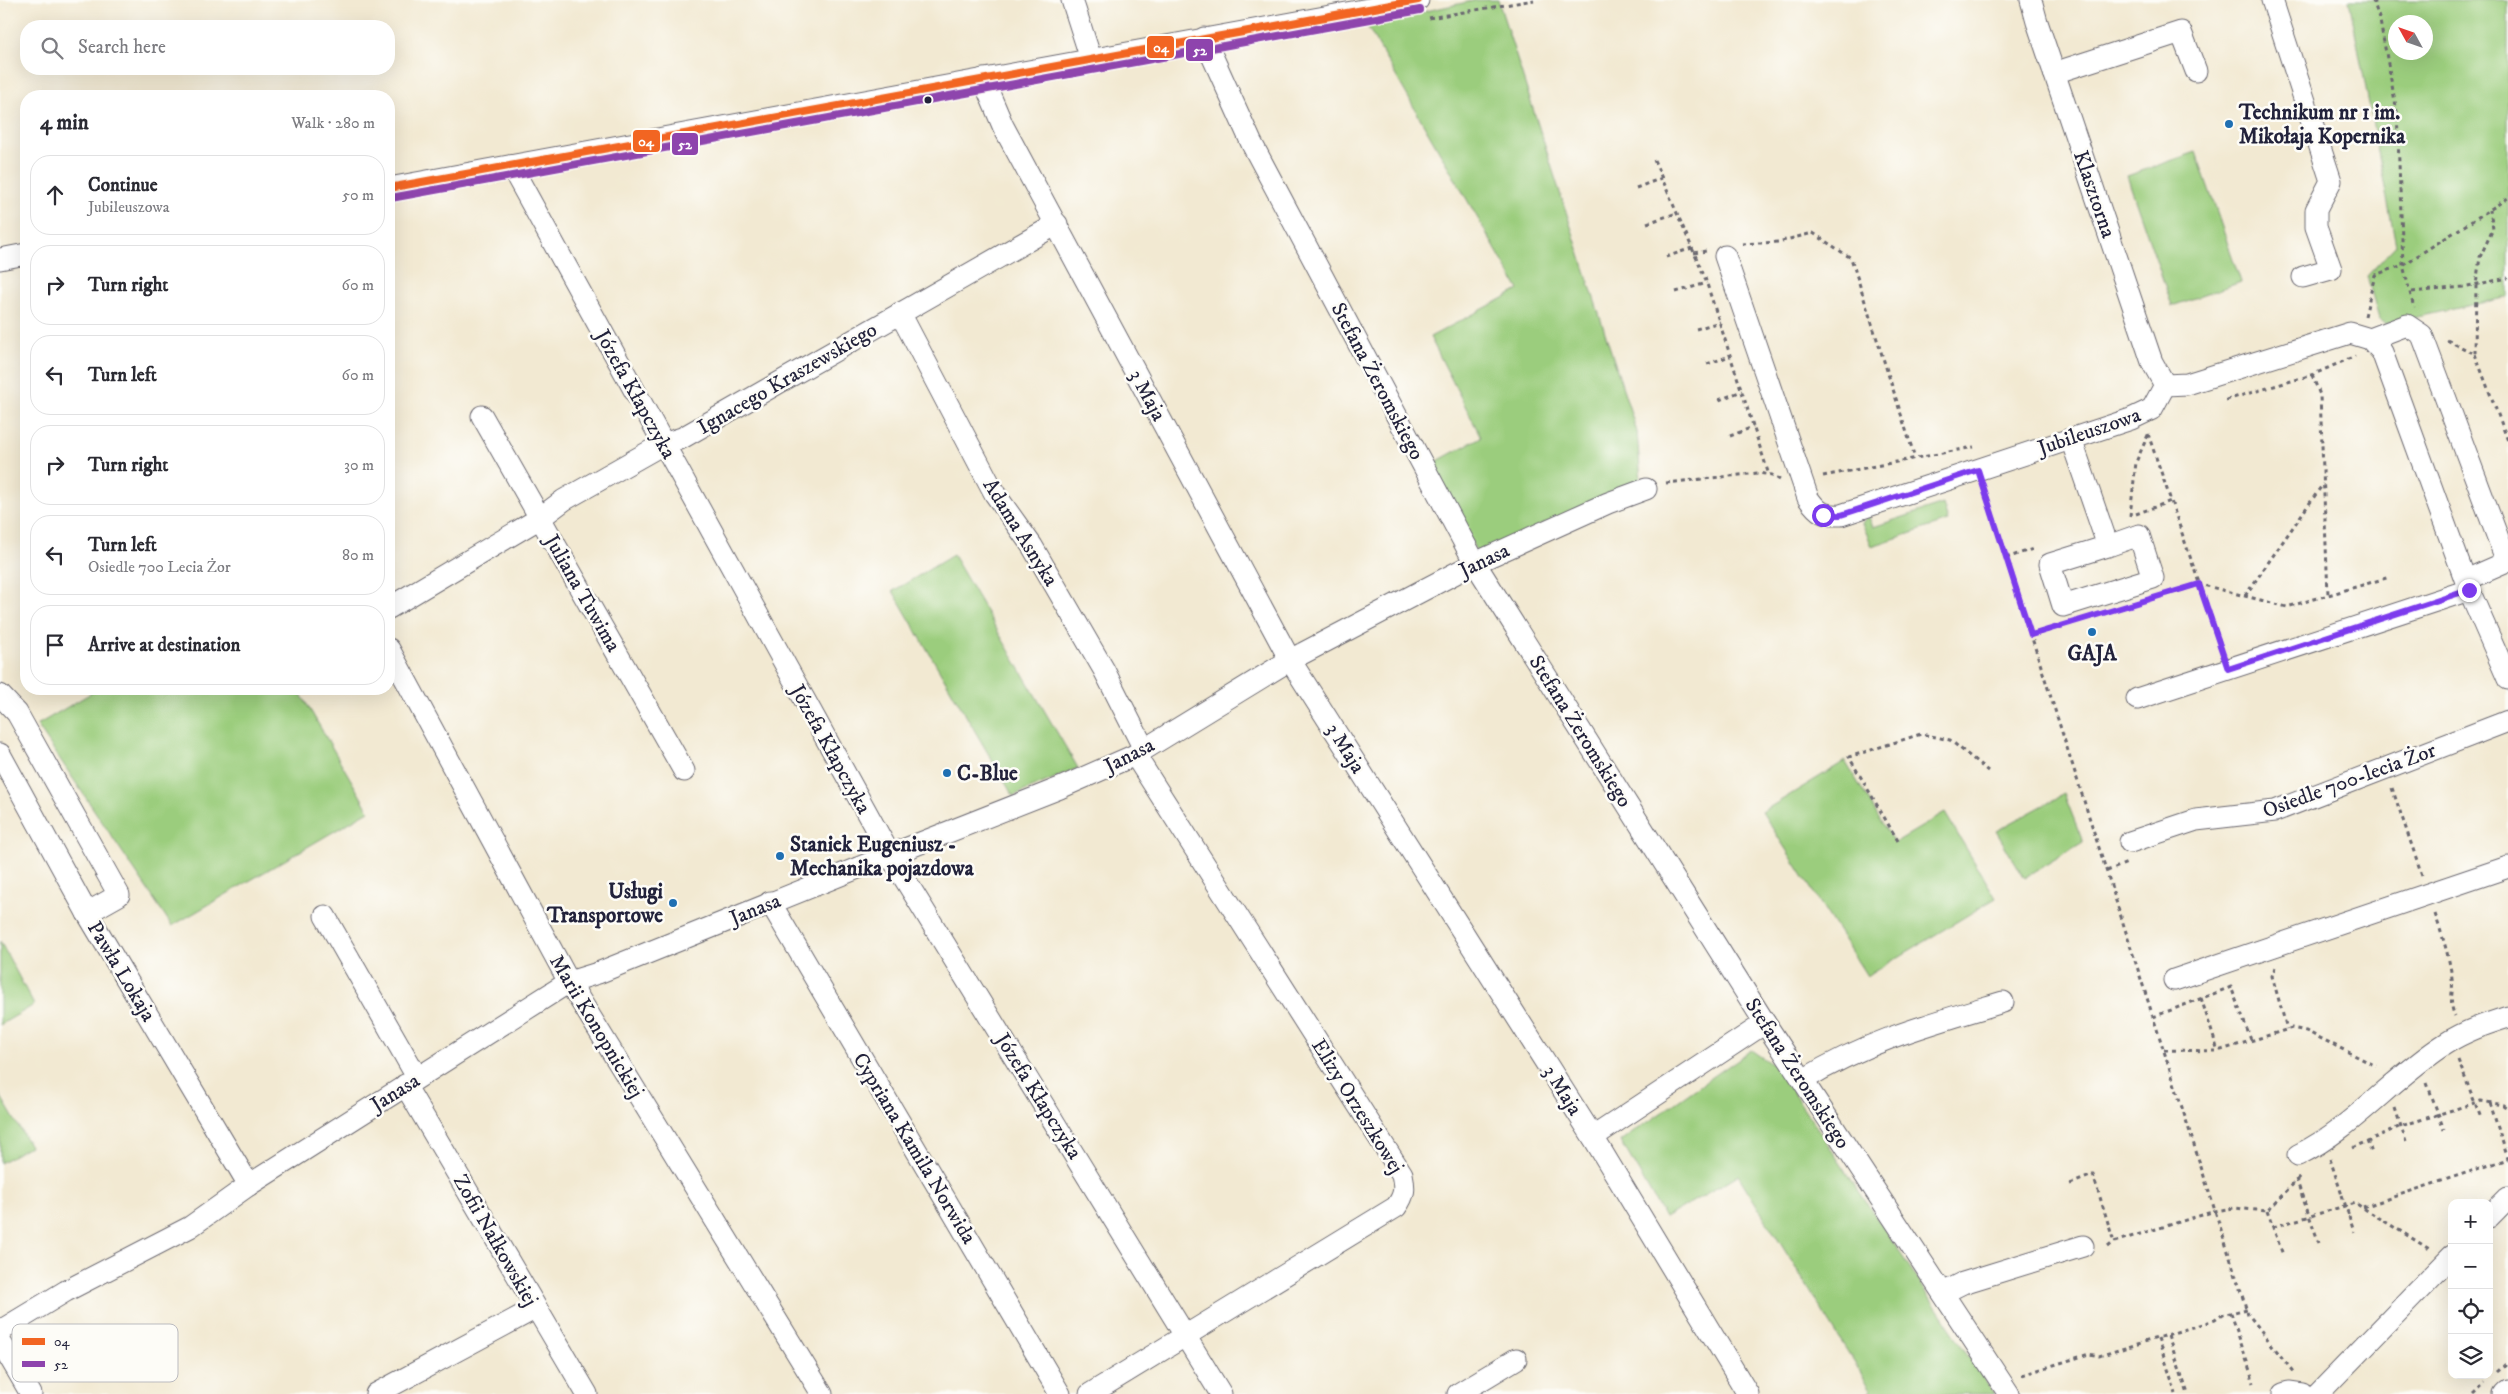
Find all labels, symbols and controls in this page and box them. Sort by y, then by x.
north arrow [2388,15,2433,60]
search box [20,20,395,75]
icon: search [38,34,66,62]
line badge: 04 [1146,35,1175,59]
text: Search here [78,36,166,59]
line badge: 52 [1185,38,1214,62]
text: 04 [1153,39,1170,57]
text: 52 [1192,42,1208,60]
unlabelled marker [923,95,933,105]
place label: Technikum nr 1 im. Mikołaja Kopernika [2238,100,2406,151]
text: 4 min [40,110,89,136]
text: Walk · 280 m [291,113,375,133]
marker: Technikum nr 1 im. Mikołaja Kopernika [2223,118,2235,130]
line badge: 04 [632,129,661,153]
line badge: 52 [671,132,699,156]
text: 04 [638,133,655,151]
text: 52 [677,136,693,154]
street label: Klasztorna [2067,147,2121,241]
text: Continue [88,174,158,197]
icon: ahead [41,181,69,209]
text: 50 m [342,185,374,205]
text: Jubileuszowa [88,197,170,217]
icon: right [41,271,69,299]
text: Turn right [88,274,168,297]
text: 60 m [342,275,374,295]
street label: Stefana Żeromskiego [1325,298,1430,465]
street label: Ignacego Kraszewskiego [693,317,882,441]
street label: Józefa Kłapczyka [588,324,681,464]
icon: left [41,361,69,389]
text: Turn left [88,364,157,387]
text: 60 m [342,365,374,385]
street label: 3 Maja [1123,365,1171,426]
street label: Jubileuszowa [2033,402,2144,462]
icon: right [41,451,69,479]
text: Turn right [88,454,168,477]
text: 30 m [344,455,374,475]
street label: Adama Asnyka [977,474,1064,591]
route start [1812,504,1835,527]
street label: Juliana Tuwima [537,528,626,657]
text: Turn left [88,534,157,557]
street label: Janasa [1453,538,1514,585]
icon: left [41,541,69,569]
text: 80 m [342,545,374,565]
text: Osiedle 700 Lecia Żor [88,557,231,577]
route end [2458,579,2481,602]
marker: GAJA [2086,626,2098,638]
icon: arrive [41,631,69,659]
text: Arrive at destination [88,634,240,657]
place label: GAJA [2067,641,2117,667]
street label: Stefana Żeromskiego [1523,650,1638,812]
street label: Józefa Kłapczyka [783,679,876,819]
street label: 3 Maja [1320,719,1371,779]
street label: Janasa [1098,732,1159,780]
street label: Osiedle 700-lecia Żor [2259,737,2440,824]
place label: C-Blue [957,761,1018,787]
marker: C-Blue [941,767,953,779]
place label: Staniek Eugeniusz - Mechanika pojazdowa [790,832,975,883]
marker: Staniek Eugeniusz - Mechanika pojazdowa [774,850,786,862]
place label: Usługi Transportowe [546,879,664,929]
street label: Janasa [724,888,785,933]
marker: Usługi Transportowe [667,897,679,909]
street label: Pawła Lokaja [81,917,161,1026]
street label: Marii Konopnickiej [543,950,649,1103]
street label: Stefana Żeromskiego [1739,993,1856,1154]
street label: Józefa Kłapczyka [988,1027,1087,1164]
street label: Elizy Orzeszkowej [1305,1034,1409,1179]
street label: Cypriana Kamila Norwida [847,1048,982,1249]
street label: 3 Maja [1537,1061,1588,1121]
street label: Janasa [365,1068,425,1119]
street label: Zofii Nałkowskiej [447,1170,543,1311]
map controls [2448,1199,2493,1379]
button: + [2448,1199,2493,1244]
button: − [2448,1244,2493,1289]
button: locate [2448,1289,2493,1334]
legend [12,1324,178,1382]
text: 04 [54,1333,70,1351]
button: layers [2448,1334,2493,1379]
text: 52 [54,1356,68,1374]

